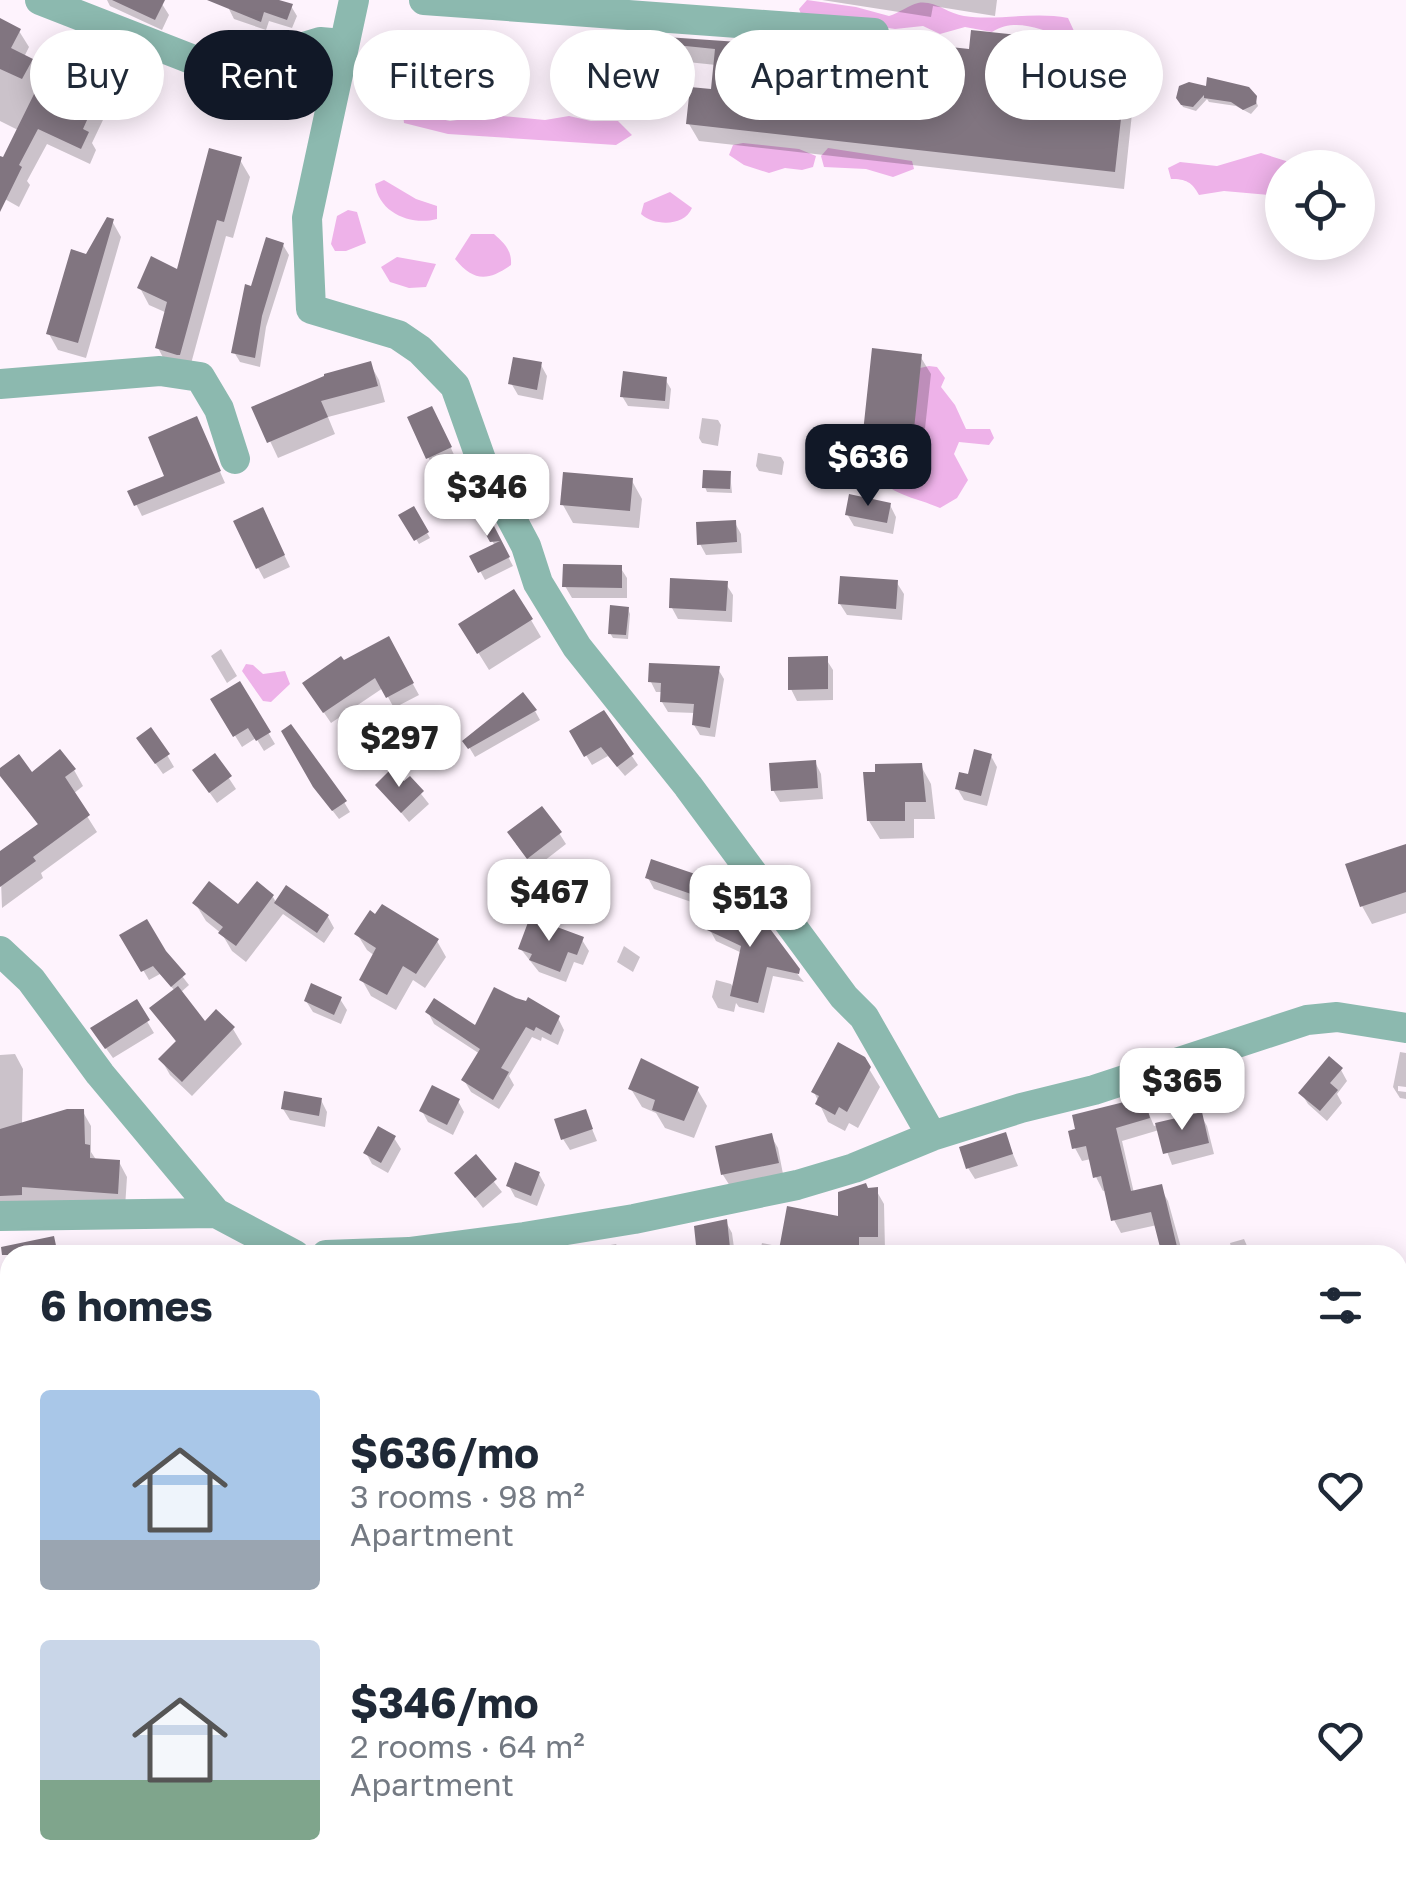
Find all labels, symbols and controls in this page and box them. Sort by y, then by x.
chip: Buy [30,30,164,120]
chip: Rent [184,30,333,120]
chip: Filters [353,30,530,120]
chip: New [550,30,695,120]
chip: Apartment [715,30,965,120]
chip: House [985,30,1163,120]
map controls [1265,150,1375,260]
button: locate [1265,150,1375,260]
pin: $636 [809,424,927,509]
text: $636 [827,437,909,475]
pin: $346 [428,454,546,539]
text: $346 [446,467,528,505]
pin: $297 [340,705,458,790]
text: $297 [360,718,438,756]
pin: $467 [490,859,608,944]
pin: $513 [691,865,809,950]
text: $467 [509,872,589,910]
text: $513 [712,878,788,916]
pin: $365 [1123,1048,1241,1133]
text: $365 [1142,1061,1222,1099]
icon: filters [1313,1278,1368,1333]
text: 6 homes [40,1280,213,1330]
text: $636/mo [350,1427,539,1477]
icon: home [120,1430,240,1550]
icon: heart [1313,1463,1368,1518]
text: 3 rooms · 98 m² [350,1477,585,1515]
text: Apartment [350,1515,514,1553]
text: $346/mo [350,1677,539,1727]
icon: home [120,1680,240,1800]
icon: heart [1313,1713,1368,1768]
text: 2 rooms · 64 m² [350,1727,585,1765]
text: Apartment [350,1765,514,1803]

